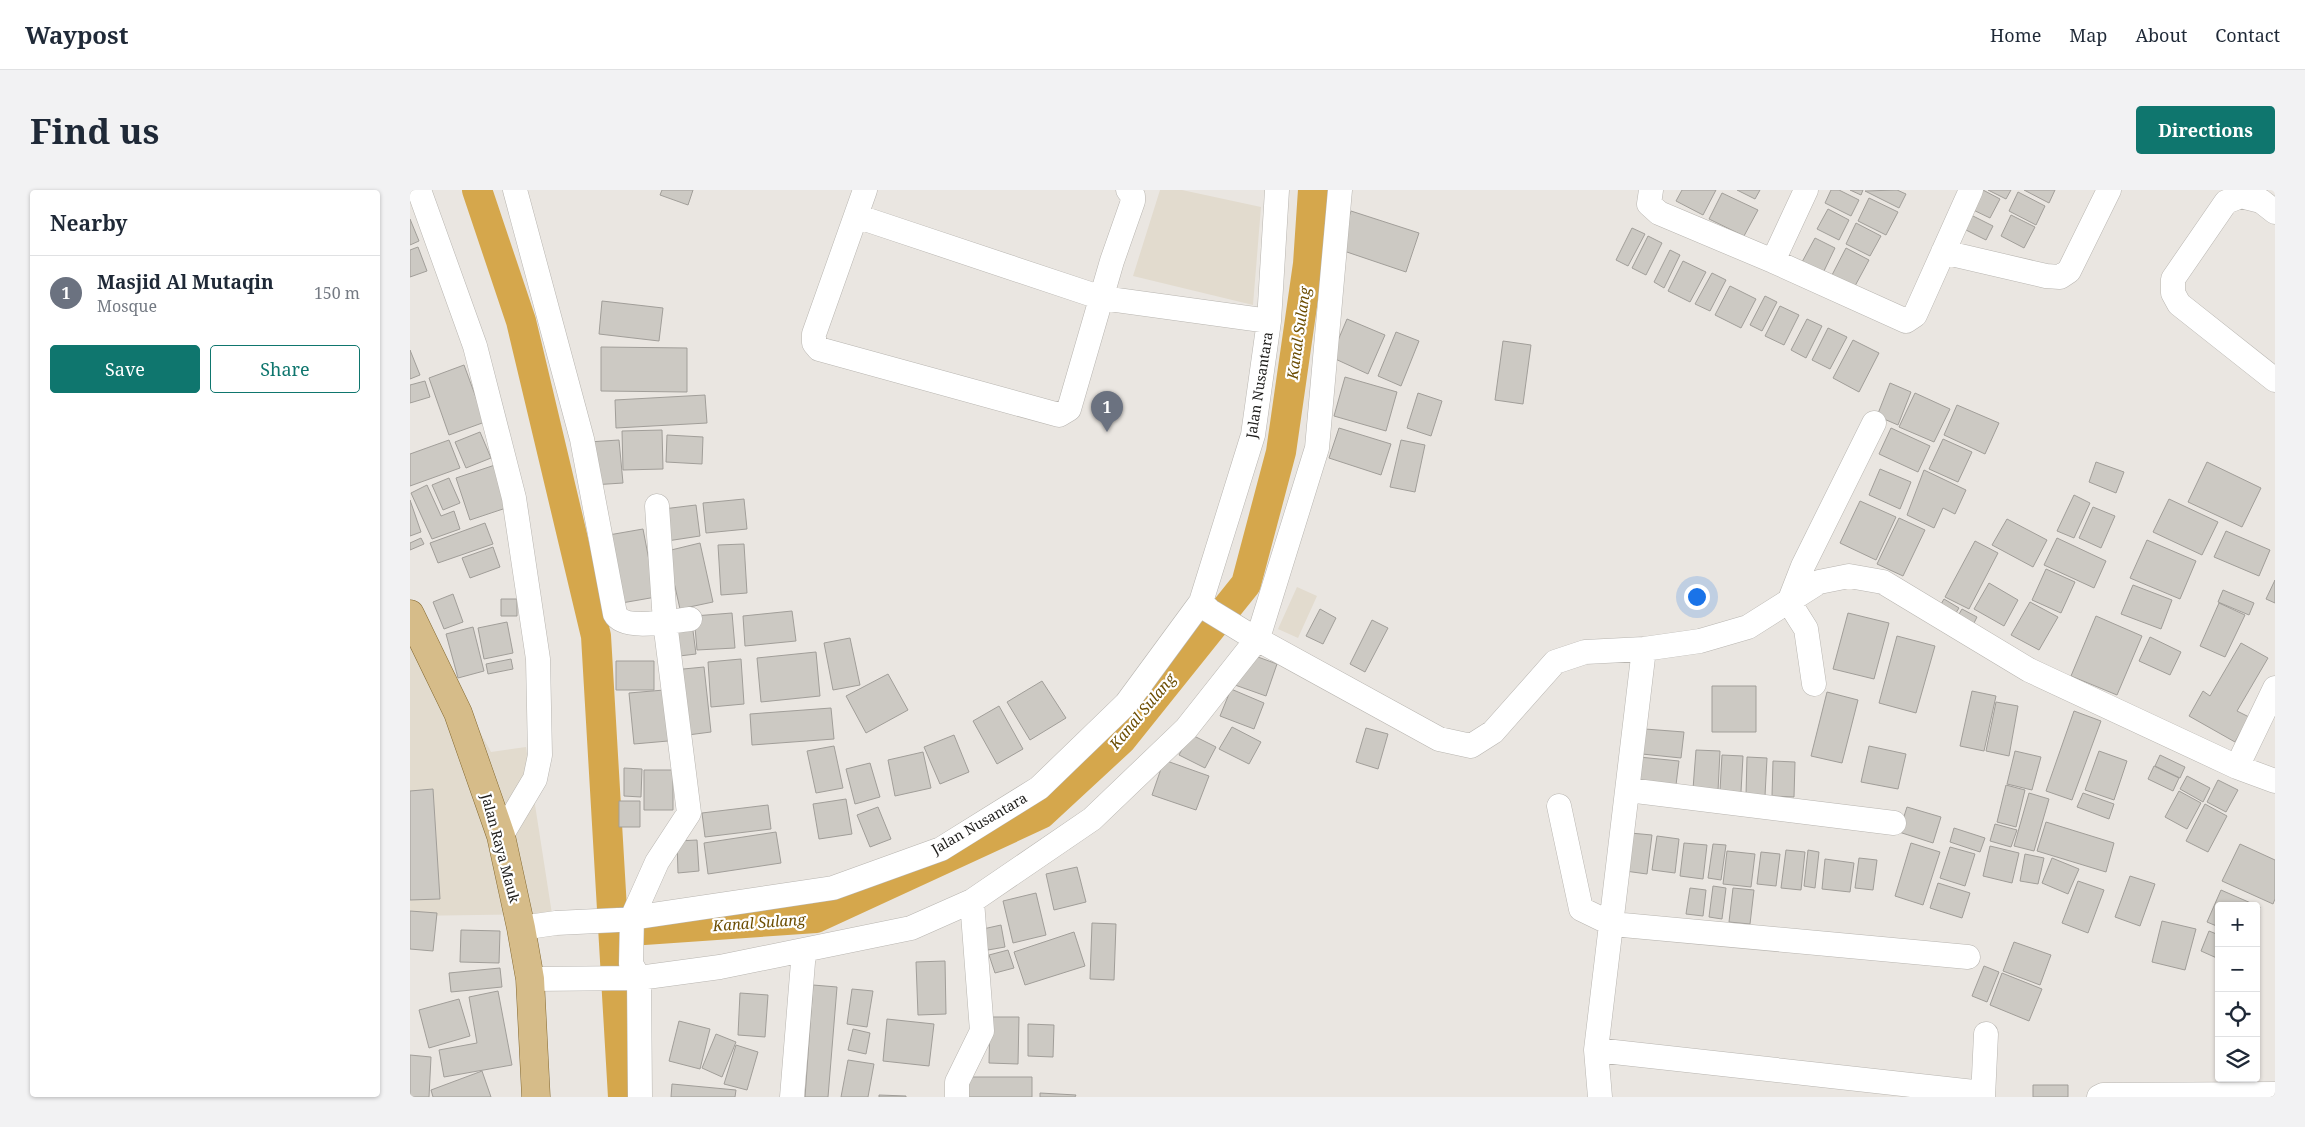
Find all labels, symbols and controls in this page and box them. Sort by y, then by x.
text: Waypost [25,18,128,51]
text: Home [1990,23,2041,47]
text: Map [2069,23,2107,47]
text: About [2135,23,2187,47]
text: Contact [2215,23,2280,47]
button: Directions [2136,106,2275,154]
text: Find us [30,107,159,154]
text: Nearby [50,209,128,237]
text: Masjid Al Mutaqin [97,269,274,295]
text: 1 [61,282,71,304]
text: 150 m [314,282,360,304]
water label: Kanal Sulang [1281,285,1314,381]
text: Mosque [97,295,157,317]
street label: Jalan Nusantara [1241,330,1277,441]
button: Save [50,345,200,393]
button: Share [210,345,360,393]
pin: 1 [1091,391,1123,432]
your location [1684,584,1710,610]
water label: Kanal Sulang [1104,668,1180,754]
street label: Jalan Nusantara [927,788,1030,859]
street label: Jalan Raya Mauk [477,790,525,905]
map controls [2215,902,2260,1082]
button: + [2215,902,2260,947]
water label: Kanal Sulang [711,909,807,935]
button: − [2215,947,2260,992]
button: locate [2215,992,2260,1037]
button: layers [2215,1037,2260,1082]

